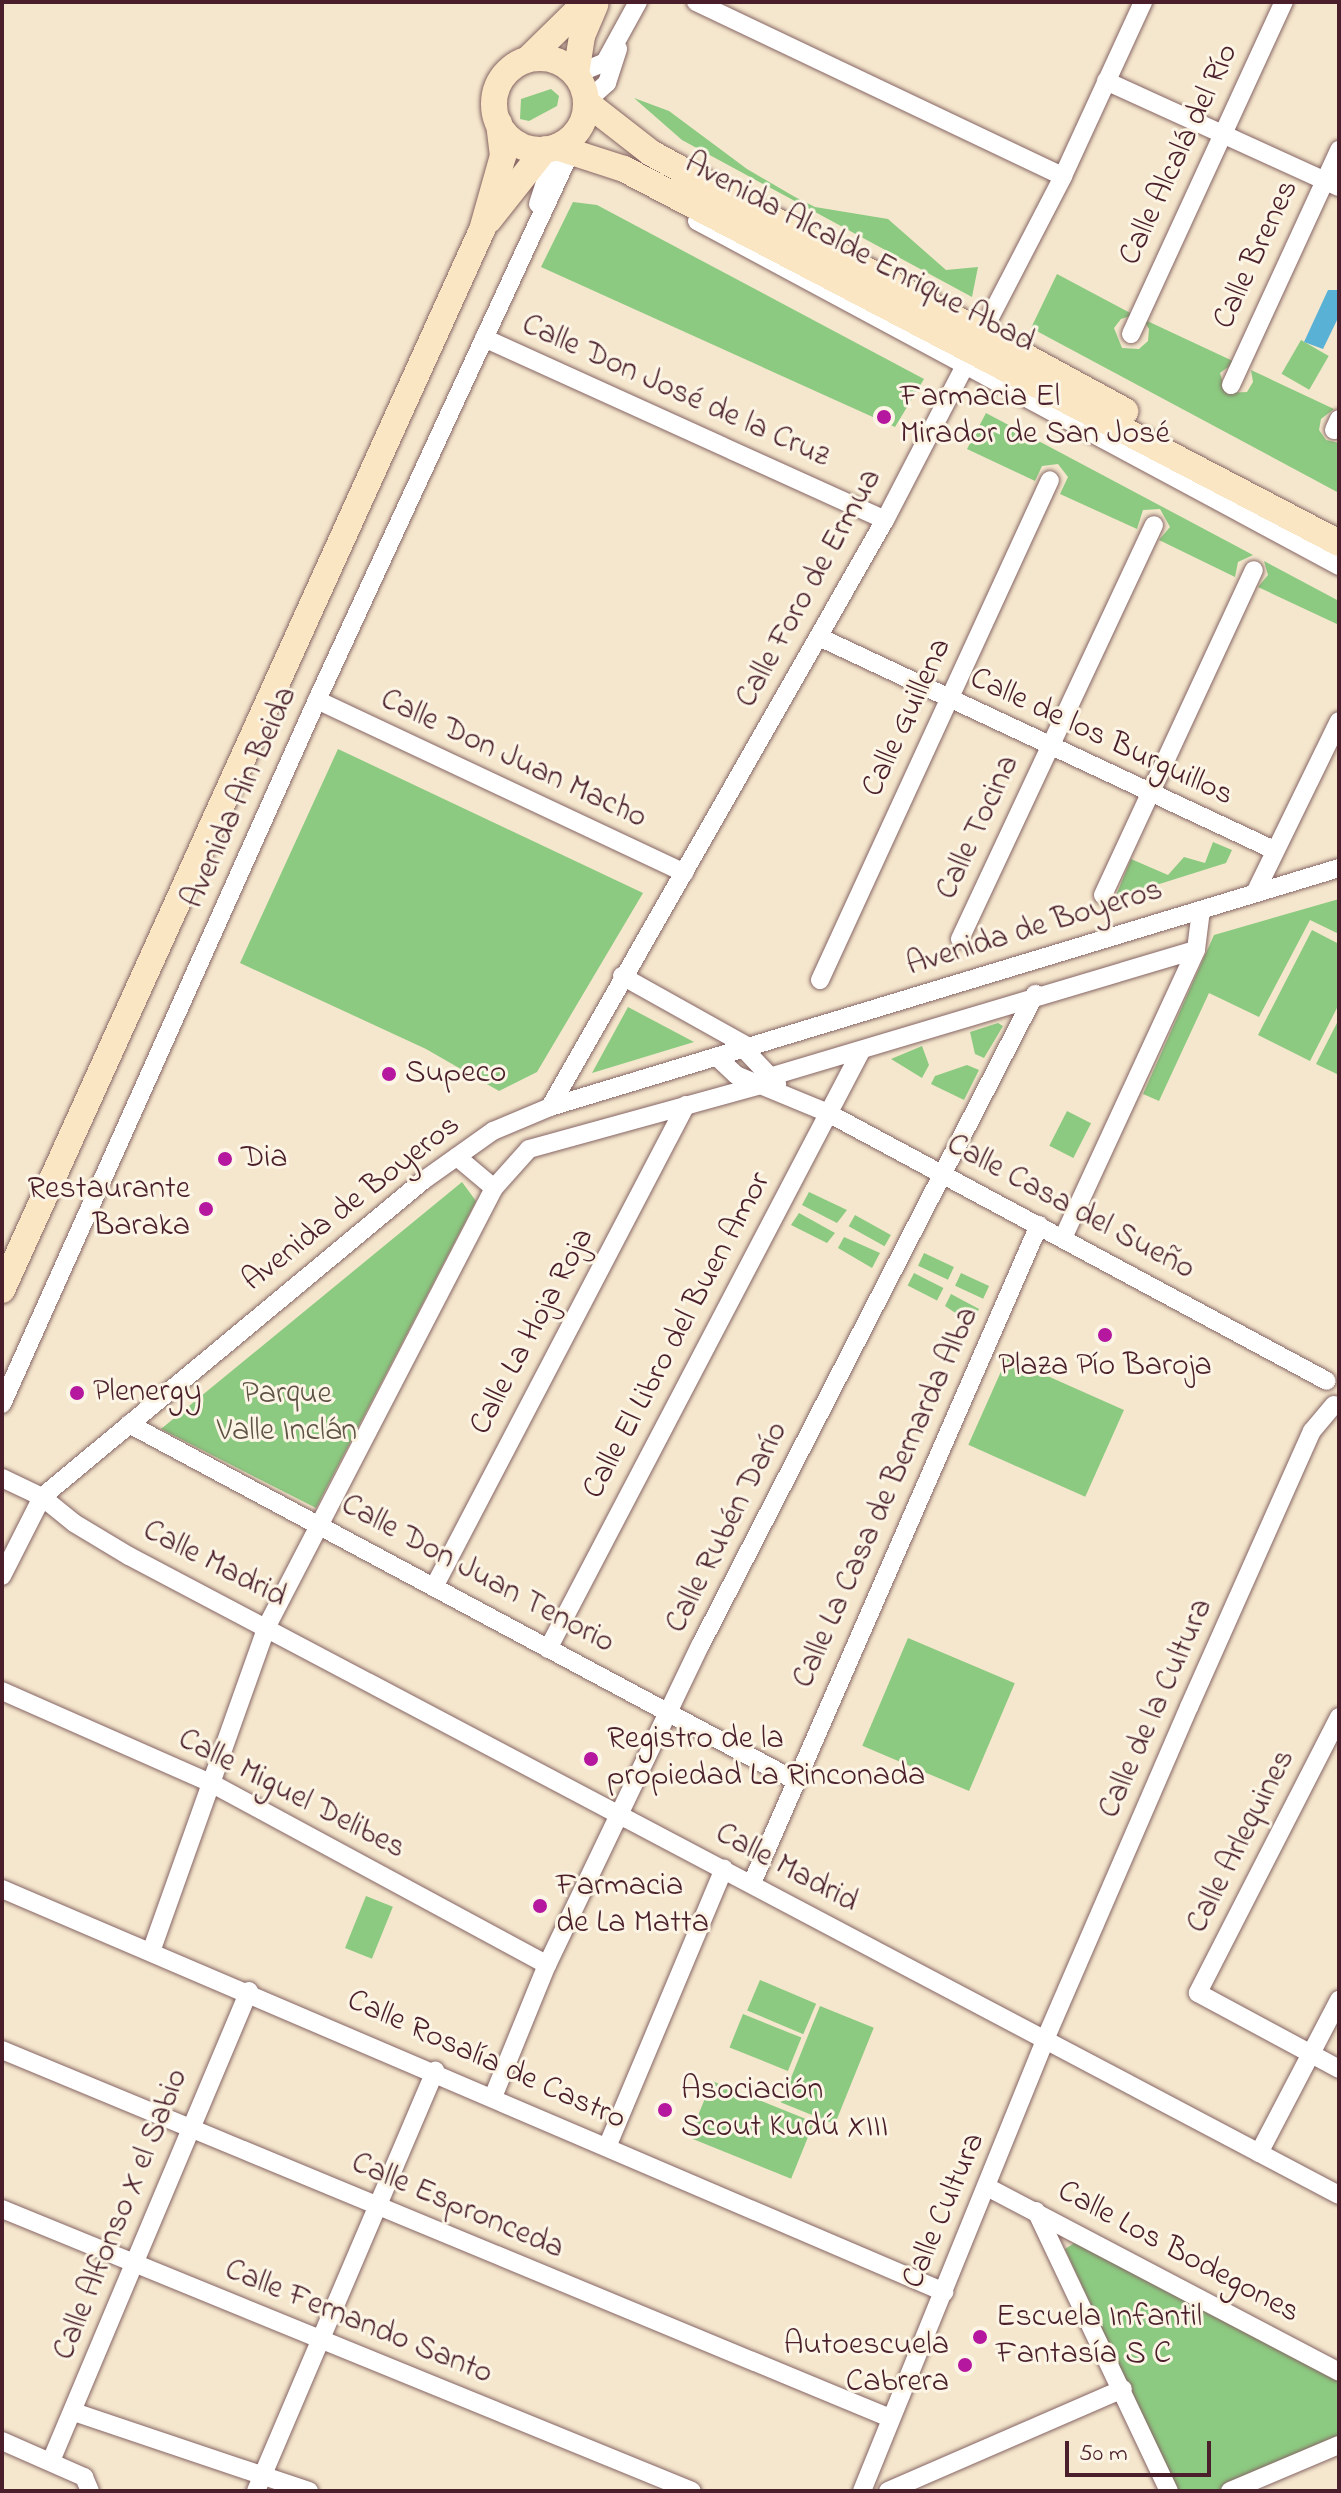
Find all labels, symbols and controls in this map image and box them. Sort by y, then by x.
street label: Calle Alcalá del Río [1112,38,1248,272]
street label: Avenida Alcalde Enrique Abad [677,145,1041,363]
street label: Calle Brenes [1206,174,1308,336]
street label: Calle Don José de la Cruz [515,307,835,477]
place label: Farmacia El Mirador de San José [900,380,1170,455]
marker: Farmacia El Mirador de San José [875,408,893,426]
street label: Calle Foro de Ermua [728,463,892,715]
street label: Calle Guillena [855,633,961,803]
street label: Calle de los Burguillos [963,660,1239,816]
street label: Avenida Ain Beida [175,681,307,915]
street label: Calle Don Juan Macho [374,681,652,839]
street label: Calle Tocina [929,750,1029,906]
street label: Avenida de Boyeros [902,872,1168,986]
place label: Supeco [405,1055,506,1093]
marker: Supeco [380,1065,398,1083]
street label: Avenida de Boyeros [236,1107,468,1301]
street label: Calle Casa del Sueño [939,1126,1201,1290]
place label: Dia [241,1140,288,1178]
marker: Dia [216,1150,234,1168]
street label: Calle El Libro del Buen Amor [576,1166,780,1506]
place label: Restaurante Baraka [27,1172,190,1247]
marker: Restaurante Baraka [197,1200,215,1218]
street label: Calle La Hoja Roja [462,1222,604,1442]
street label: Calle La Casa de Bernarda Alba [785,1302,989,1694]
marker: Plaza Pío Baroja [1096,1326,1114,1344]
place label: Plaza Pío Baroja [998,1348,1212,1386]
place label: Plenergy [93,1374,202,1412]
park label: Parque Valle Inclán [217,1377,357,1452]
marker: Plenergy [68,1384,86,1402]
street label: Calle Rubén Darío [658,1416,798,1640]
street label: Calle Don Juan Tenorio [334,1487,620,1663]
street label: Calle Madrid [136,1512,292,1618]
street label: Calle de la Cultura [1091,1593,1223,1825]
street label: Calle Miguel Delibes [171,1721,411,1869]
place label: Registro de la propiedad La Rinconada [607,1722,925,1797]
street label: Calle Arlequines [1179,1744,1305,1940]
marker: Registro de la propiedad La Rinconada [582,1750,600,1768]
street label: Calle Madrid [708,1815,864,1923]
place label: Farmacia de La Matta [556,1869,709,1944]
marker: Farmacia de La Matta [531,1897,549,1915]
street label: Calle Rosalía de Castro [341,1982,631,2140]
street label: Calle Alfonso X el Sabio [46,2064,198,2366]
place label: Asociación Scout Kudú XIII [681,2073,888,2148]
marker: Asociación Scout Kudú XIII [656,2101,674,2119]
street label: Calle Cultura [895,2127,995,2295]
street label: Calle Espronceda [345,2145,569,2269]
street label: Calle Los Bodegones [1050,2173,1306,2333]
street label: Calle Fernando Santo [219,2252,497,2394]
place label: Escuela Infantil Fantasía S C [996,2300,1202,2375]
place label: Autoescuela Cabrera [784,2328,949,2403]
marker: Escuela Infantil Fantasía S C [971,2328,989,2346]
marker: Autoescuela Cabrera [956,2356,974,2374]
scale bar [1069,2425,1215,2475]
text: 50 m [1079,2437,1128,2472]

